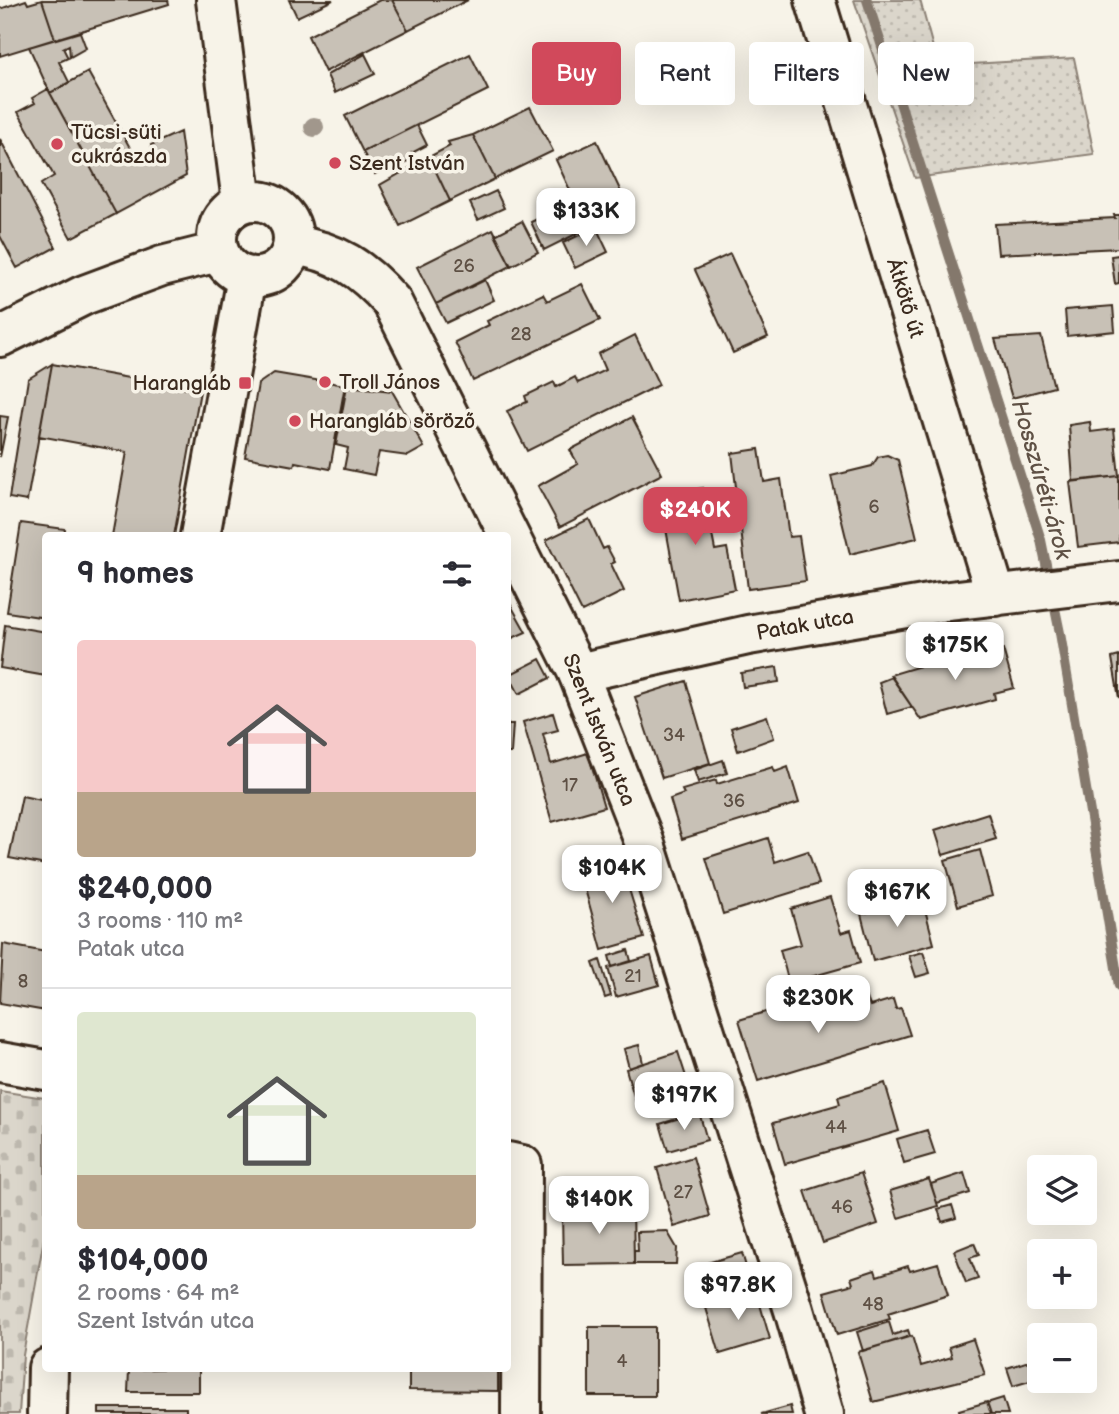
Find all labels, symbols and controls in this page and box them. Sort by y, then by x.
chip: Buy [532,42,621,105]
chip: Rent [635,42,735,105]
chip: Filters [749,42,864,105]
chip: New [878,42,974,105]
place label: Tücsi-süti cukrászda [71,120,167,169]
marker: Tücsi-süti cukrászda [49,136,65,152]
place label: Szent István [349,151,465,176]
marker: Szent István [327,155,343,171]
pin: $133K [537,188,635,248]
text: $133K [552,197,620,225]
street label: Átkötő út [881,255,929,341]
house number: 26 [453,256,475,277]
house number: 28 [510,324,532,345]
place label: Troll János [339,370,440,395]
place label: Harangláb [133,371,231,396]
marker: Troll János [317,374,333,390]
marker: Harangláb [237,375,253,391]
water label: Hosszúréti-árok [1005,397,1077,564]
place label: Harangláb söröző [309,409,476,434]
marker: Harangláb söröző [287,413,303,429]
pin: $240K [646,488,744,547]
text: $240K [659,496,731,524]
house number: 6 [869,497,880,518]
icon: filters [438,555,476,593]
text: 9 homes [77,556,194,592]
street label: Patak utca [754,604,856,646]
pin: $175K [906,622,1004,682]
text: $175K [922,631,988,659]
street label: Szent István utca [557,650,641,810]
icon: home [214,686,340,812]
house number: 34 [663,725,685,746]
house number: 17 [562,775,578,796]
house number: 36 [723,791,745,812]
pin: $104K [563,846,661,905]
text: $104K [578,854,646,882]
pin: $167K [848,870,946,929]
text: $240,000 [77,871,213,907]
text: $167K [863,878,931,906]
text: 3 rooms · 110 m² [77,907,243,935]
text: Patak utca [77,935,185,963]
house number: 21 [624,966,642,987]
house number: 8 [18,971,28,992]
pin: $230K [769,976,867,1035]
text: $230K [782,984,854,1012]
icon: home [214,1058,340,1184]
pin: $197K [635,1072,733,1132]
text: $197K [651,1081,717,1109]
house number: 44 [825,1117,847,1138]
map controls [1027,1155,1097,1393]
button: layers [1027,1155,1097,1225]
pin: $140K [550,1176,648,1236]
house number: 27 [673,1182,693,1203]
text: $140K [565,1185,633,1213]
house number: 46 [831,1197,853,1218]
button: + [1027,1239,1097,1309]
text: $104,000 [77,1243,209,1279]
pin: $97.8K [681,1262,795,1322]
text: $97.8K [700,1271,776,1299]
text: 2 rooms · 64 m² [77,1279,239,1307]
house number: 48 [862,1294,884,1315]
text: Szent István utca [77,1307,254,1335]
button: − [1027,1323,1097,1393]
house number: 4 [617,1351,628,1372]

